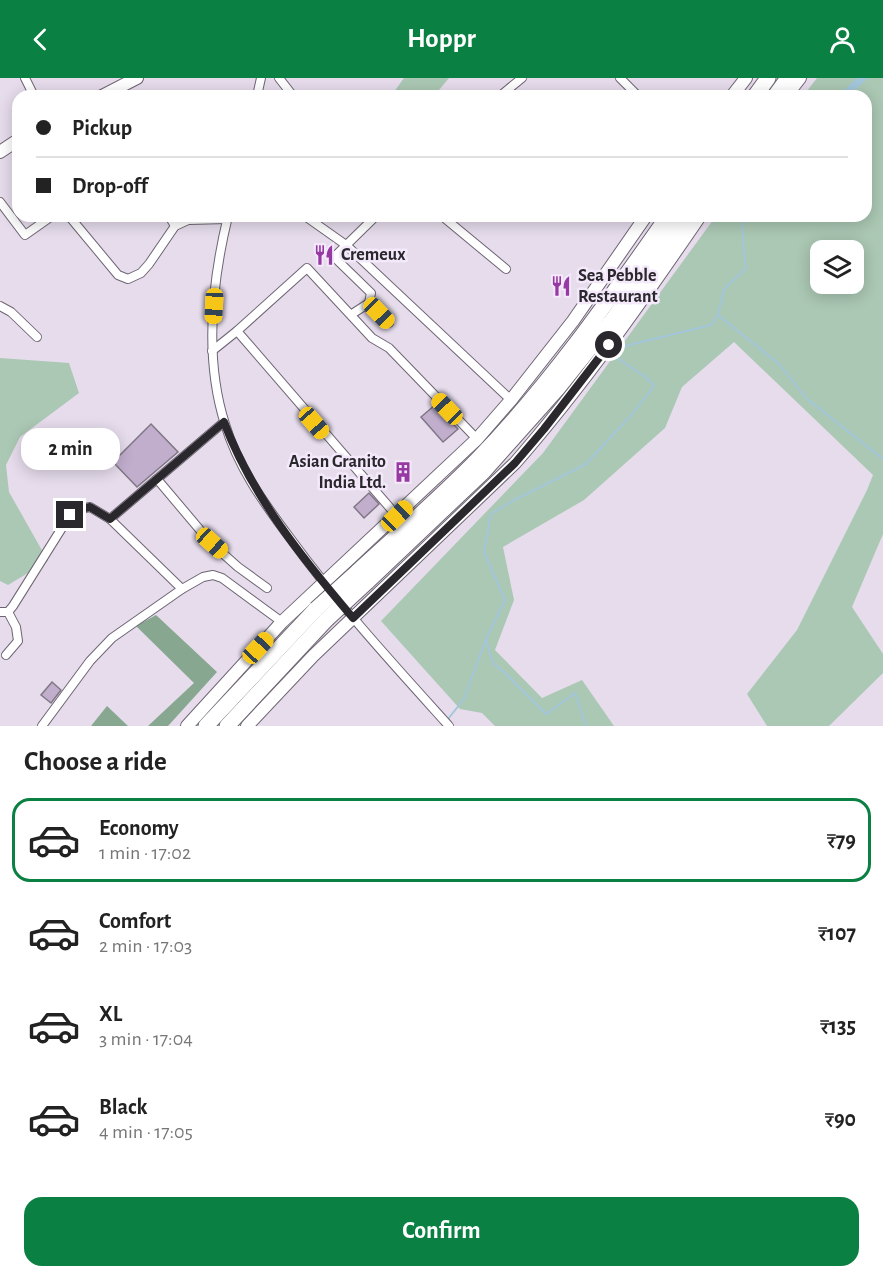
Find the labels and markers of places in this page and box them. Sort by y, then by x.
restaurant icon: Cremeux [312,243,336,267]
place label: Cremeux [341,246,406,264]
place label: Sea Pebble Restaurant [578,267,658,306]
restaurant icon: Sea Pebble Restaurant [549,274,573,298]
place label: Asian Granito India Ltd. [289,453,386,492]
building icon: Asian Granito India Ltd. [391,460,415,484]

